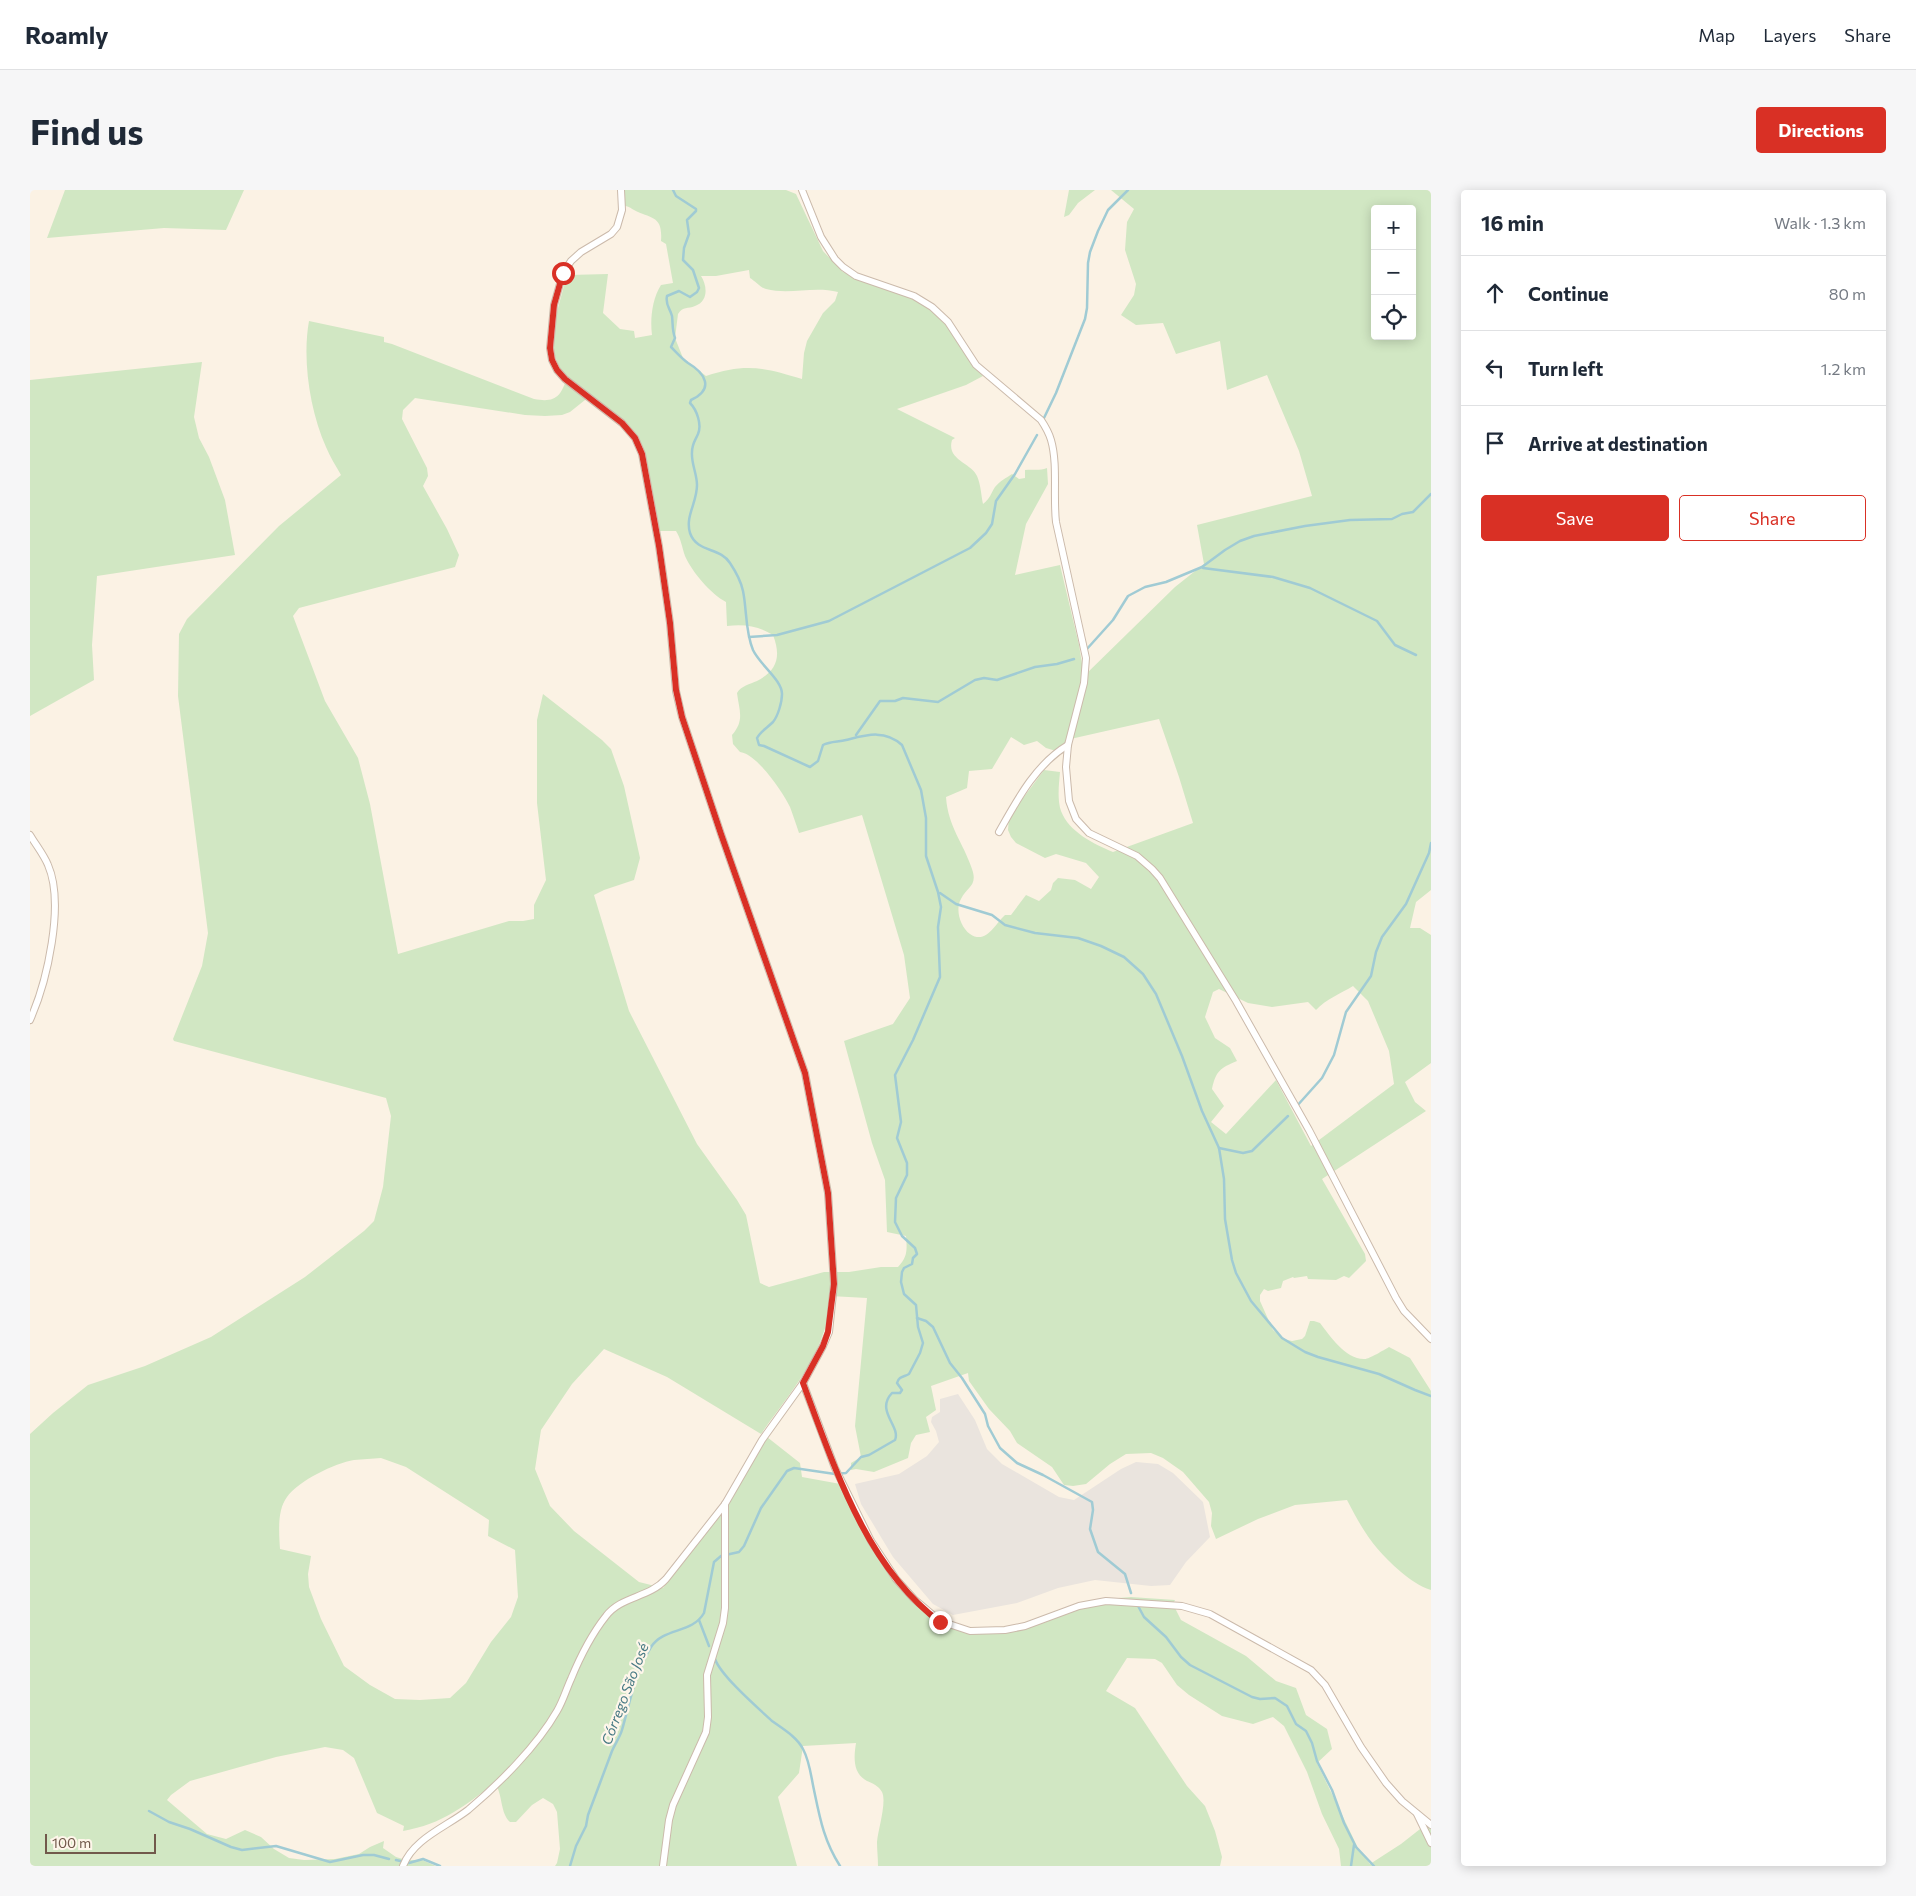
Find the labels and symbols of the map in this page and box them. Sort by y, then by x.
route start [552,262,575,285]
route end [929,1611,952,1634]
water label: Córrego São José [597,1640,652,1747]
scale bar [45,1831,156,1854]

